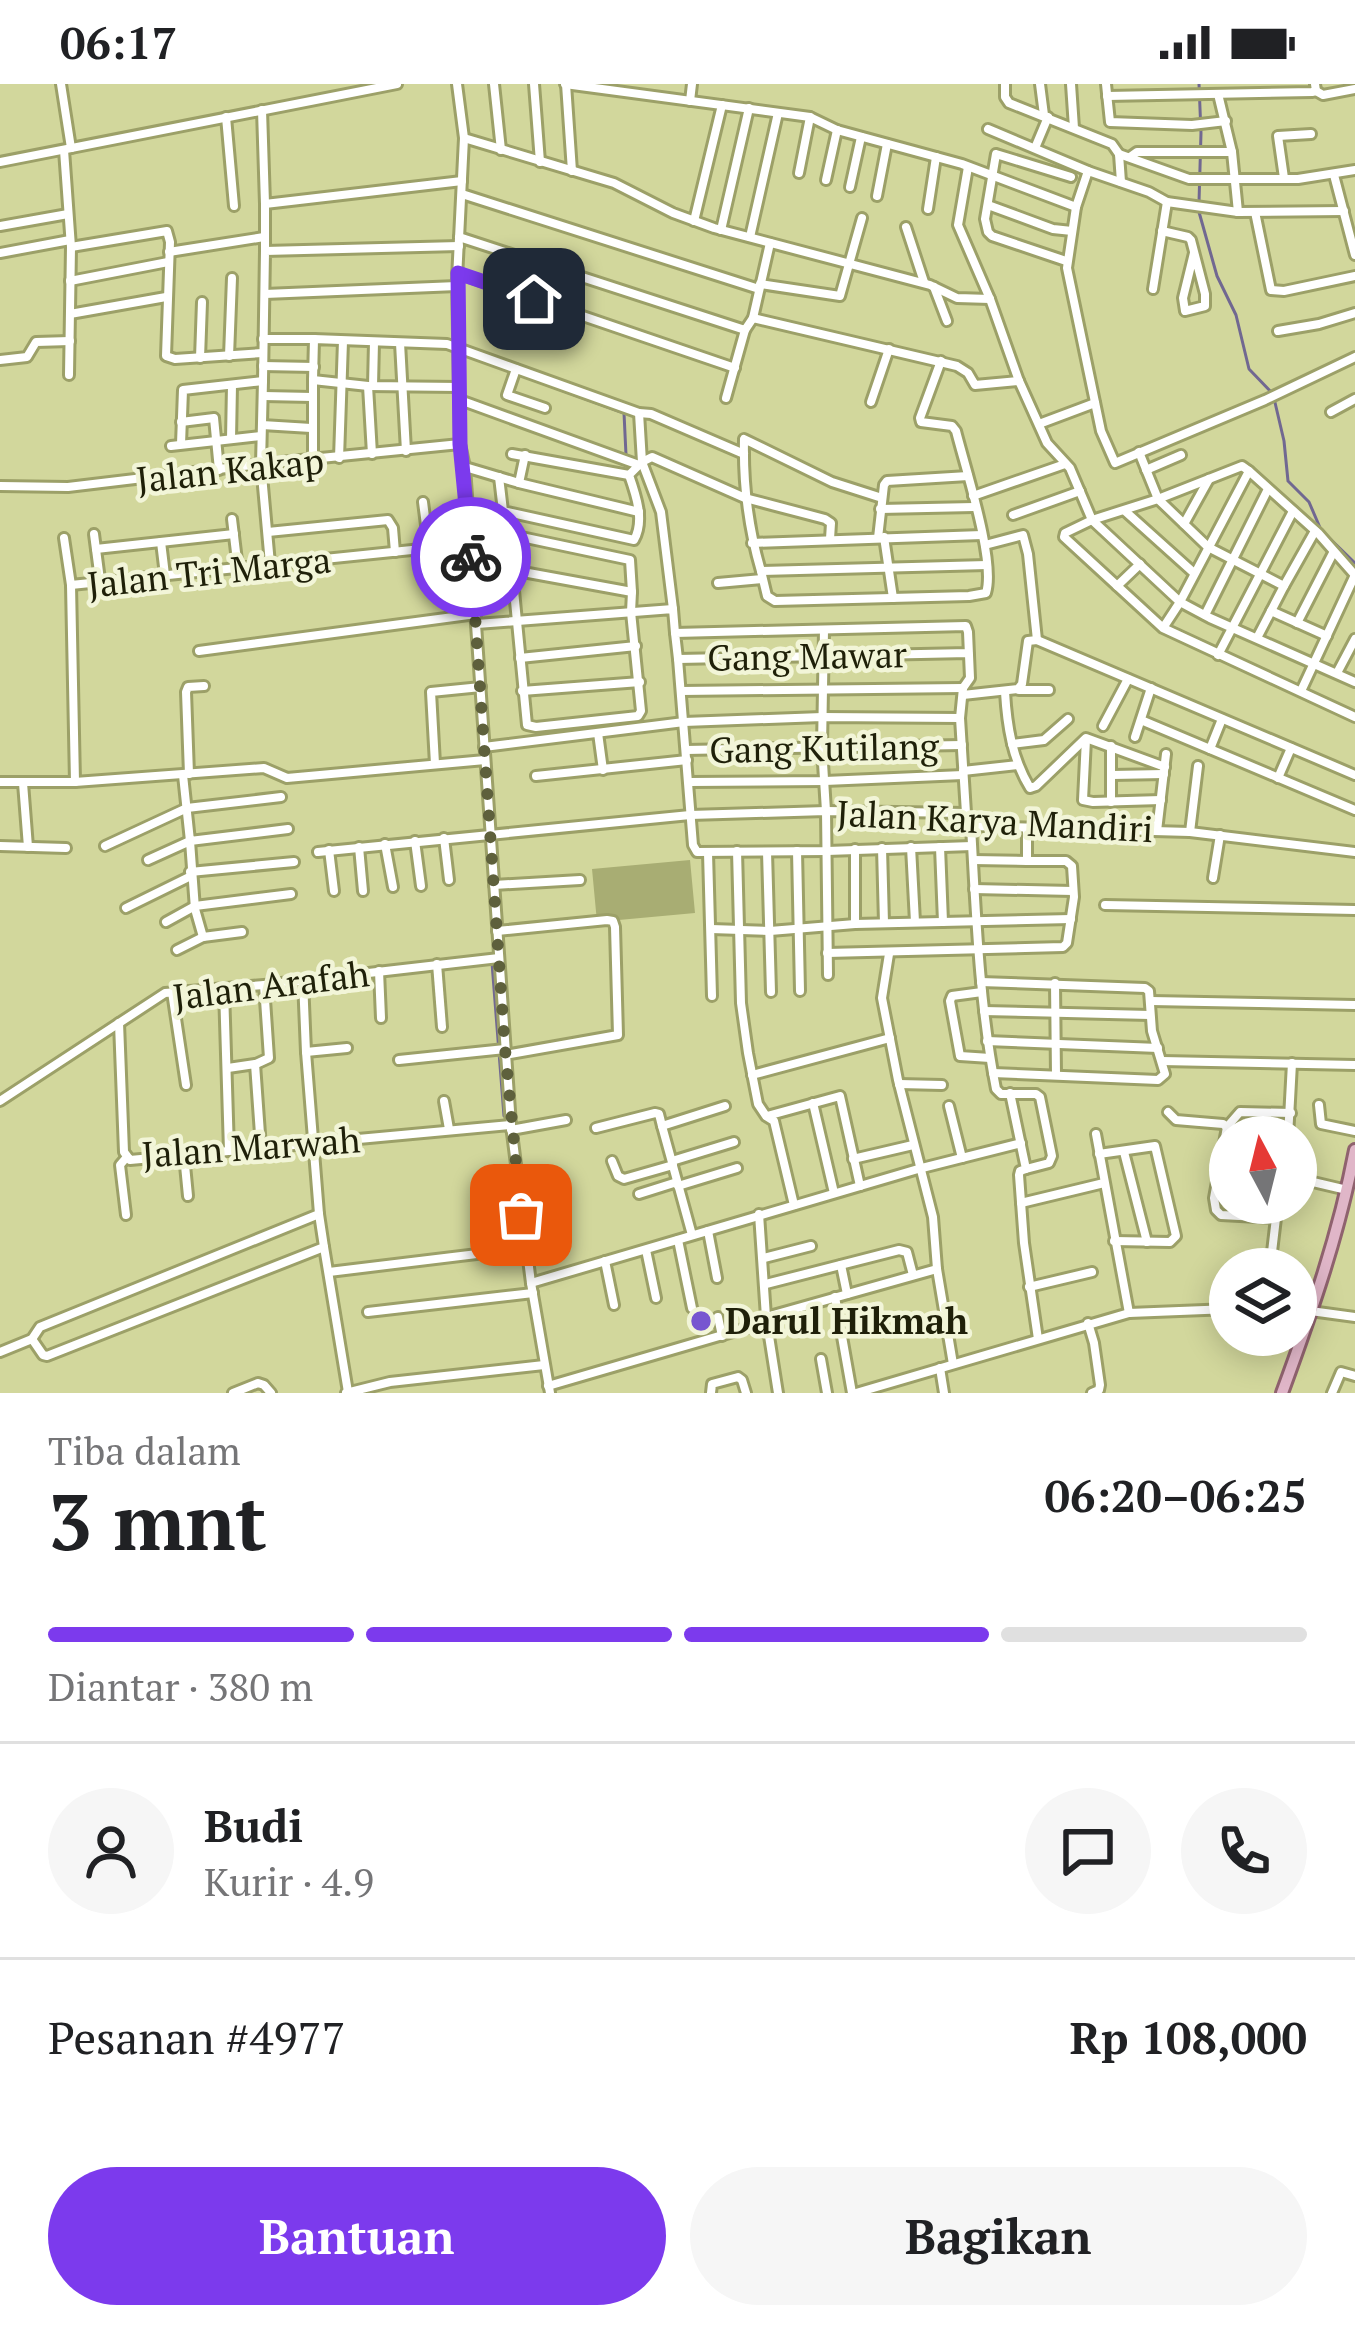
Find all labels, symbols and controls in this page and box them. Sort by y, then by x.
text: 06:17 [60,12,177,72]
pin [483,248,585,350]
icon: home [501,266,567,332]
street label: Jalan Kakap [134,436,326,503]
courier [411,497,531,617]
icon: bike [438,524,504,590]
street label: Jalan Tri Marga [85,535,333,608]
street label: Gang Mawar [707,630,907,681]
street label: Gang Kutilang [709,722,940,773]
street label: Jalan Karya Mandiri [836,789,1154,852]
street label: Jalan Arafah [170,949,372,1020]
street label: Jalan Marwah [140,1115,362,1178]
north arrow [1209,1116,1317,1224]
map controls [1209,1116,1317,1356]
pin [470,1164,572,1266]
icon: bag [488,1182,554,1248]
button: layers [1209,1248,1317,1356]
place label: Darul Hikmah [725,1297,968,1344]
marker: Darul Hikmah [688,1308,714,1334]
text: Tiba dalam [48,1424,241,1476]
text: 06:20–06:25 [1045,1465,1307,1525]
text: 3 mnt [48,1469,267,1572]
text: Diantar · 380 m [48,1660,313,1712]
button: person [48,1788,174,1914]
button: chat [1025,1788,1151,1914]
button: phone [1181,1788,1307,1914]
text: Budi [204,1795,303,1855]
text: Kurir · 4.9 [204,1855,374,1907]
text: Pesanan #4977 [48,2007,345,2067]
text: Rp 108,000 [1070,2007,1307,2067]
button: Bantuan [48,2167,666,2305]
button: Bagikan [690,2167,1307,2305]

